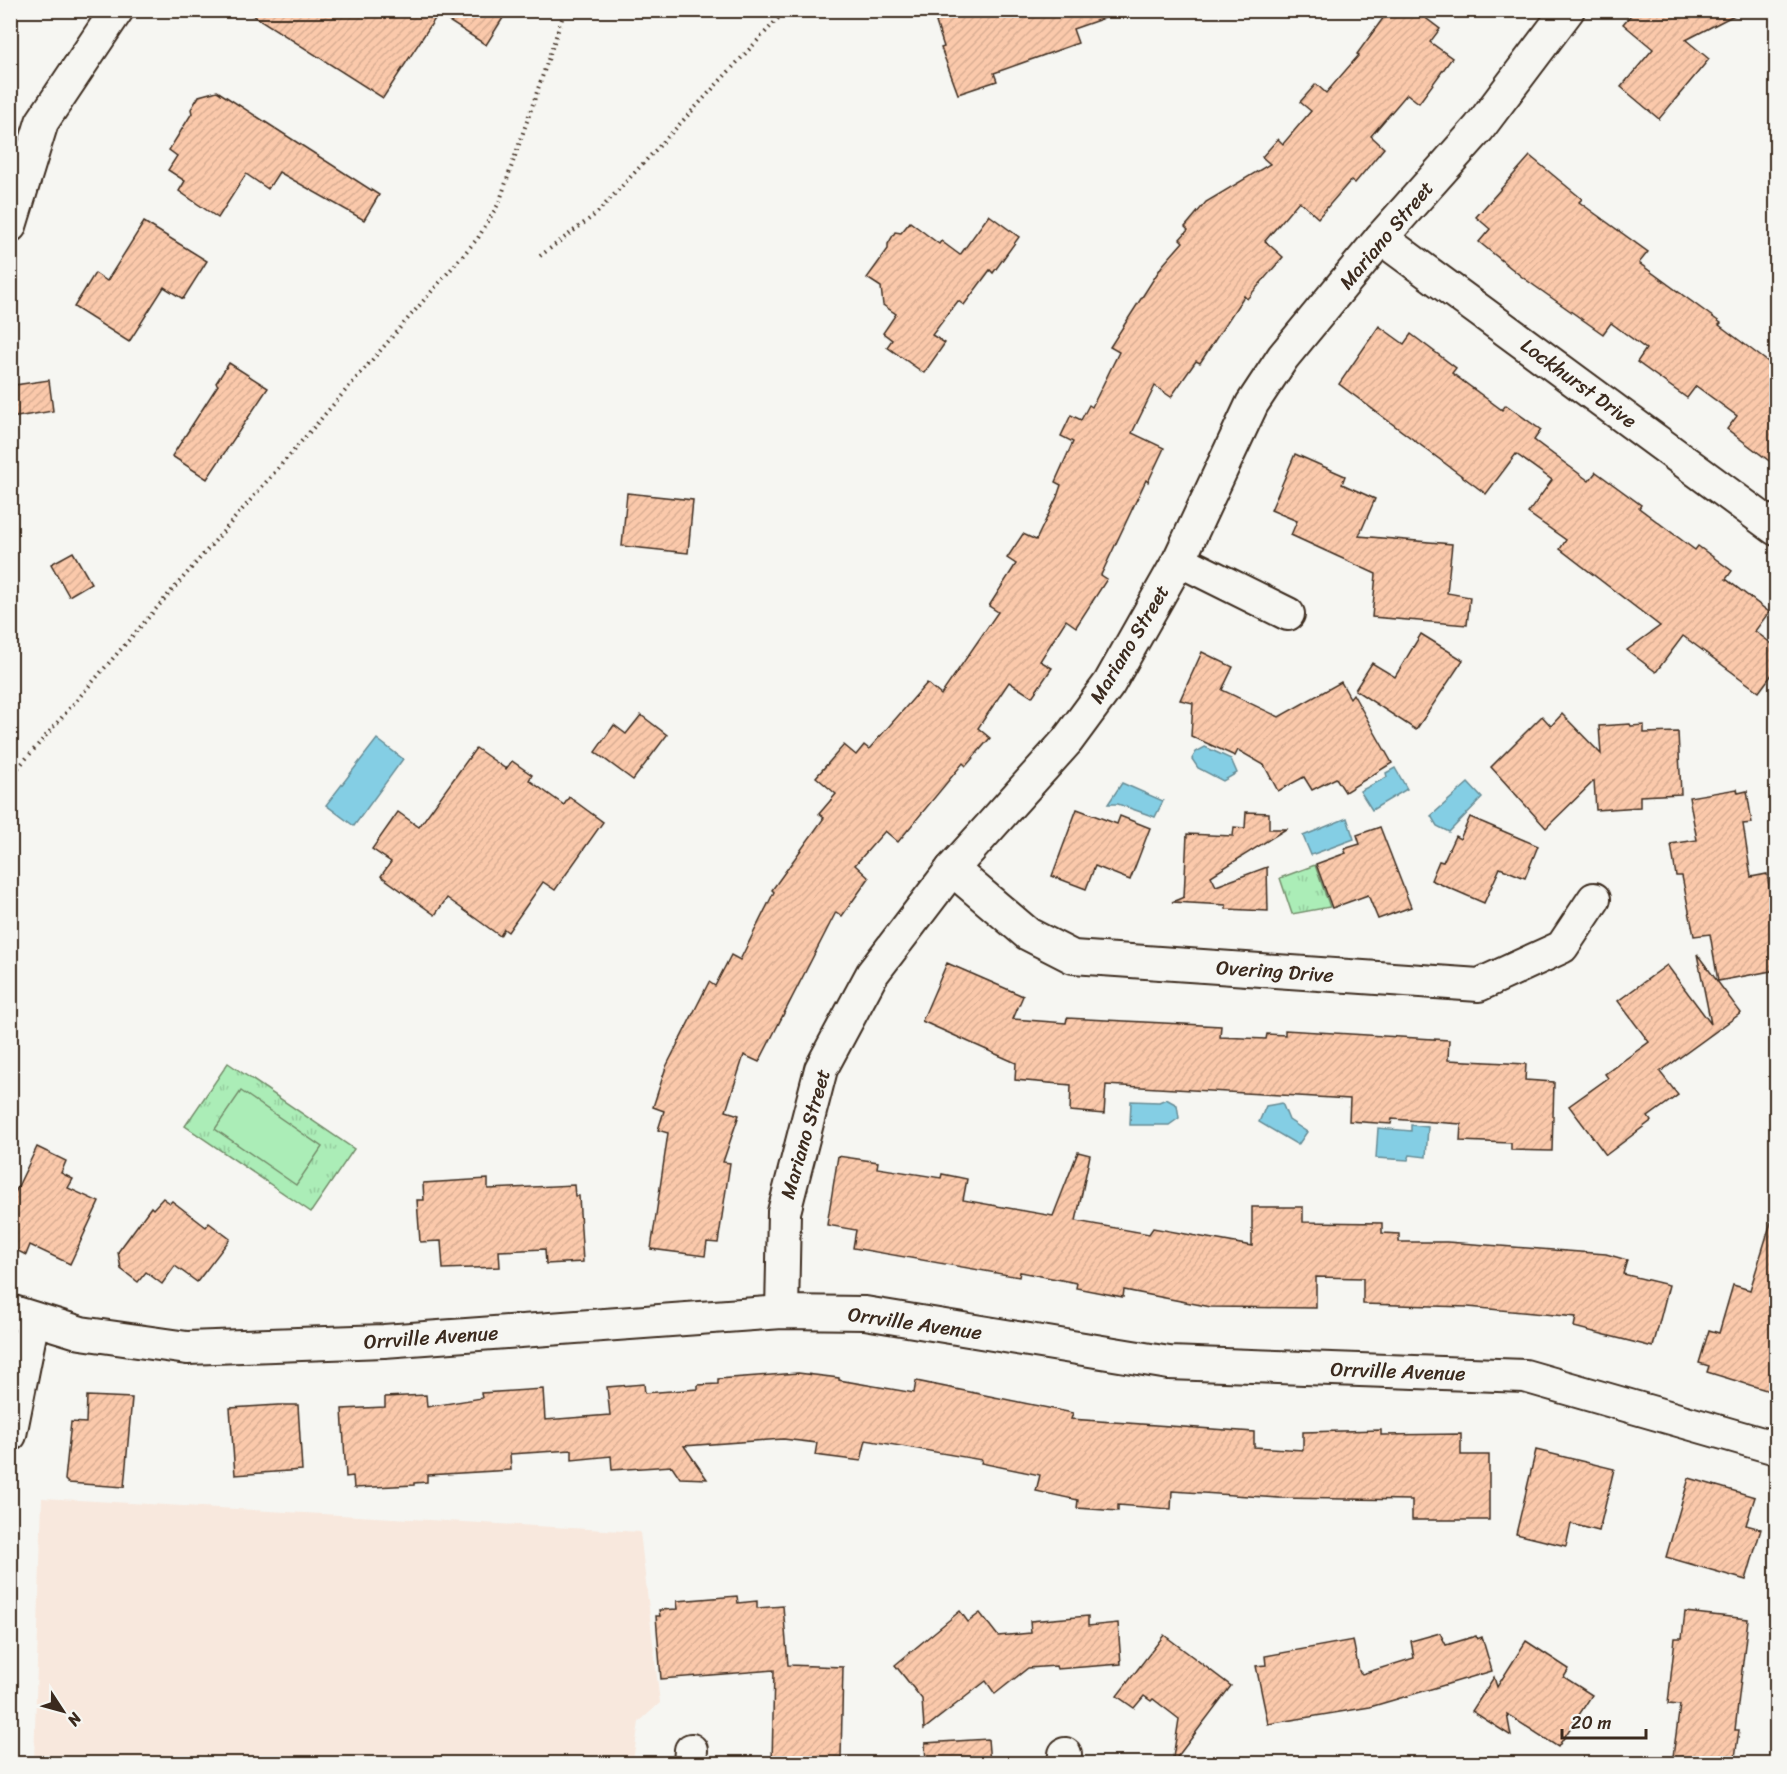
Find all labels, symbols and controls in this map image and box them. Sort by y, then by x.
street label: Mariano Street [1330,173,1443,298]
street label: Lockhurst Drive [1513,329,1644,438]
street label: Mariano Street [1080,578,1179,711]
street label: Overing Drive [1215,950,1335,993]
street label: Mariano Street [770,1065,841,1203]
street label: Orrville Avenue [846,1297,984,1350]
street label: Orrville Avenue [363,1315,500,1360]
street label: Orrville Avenue [1330,1352,1466,1391]
north arrow [33,1681,93,1741]
scale bar [1562,1702,1646,1740]
text: N [59,1706,90,1733]
text: 20 m [1571,1707,1611,1739]

